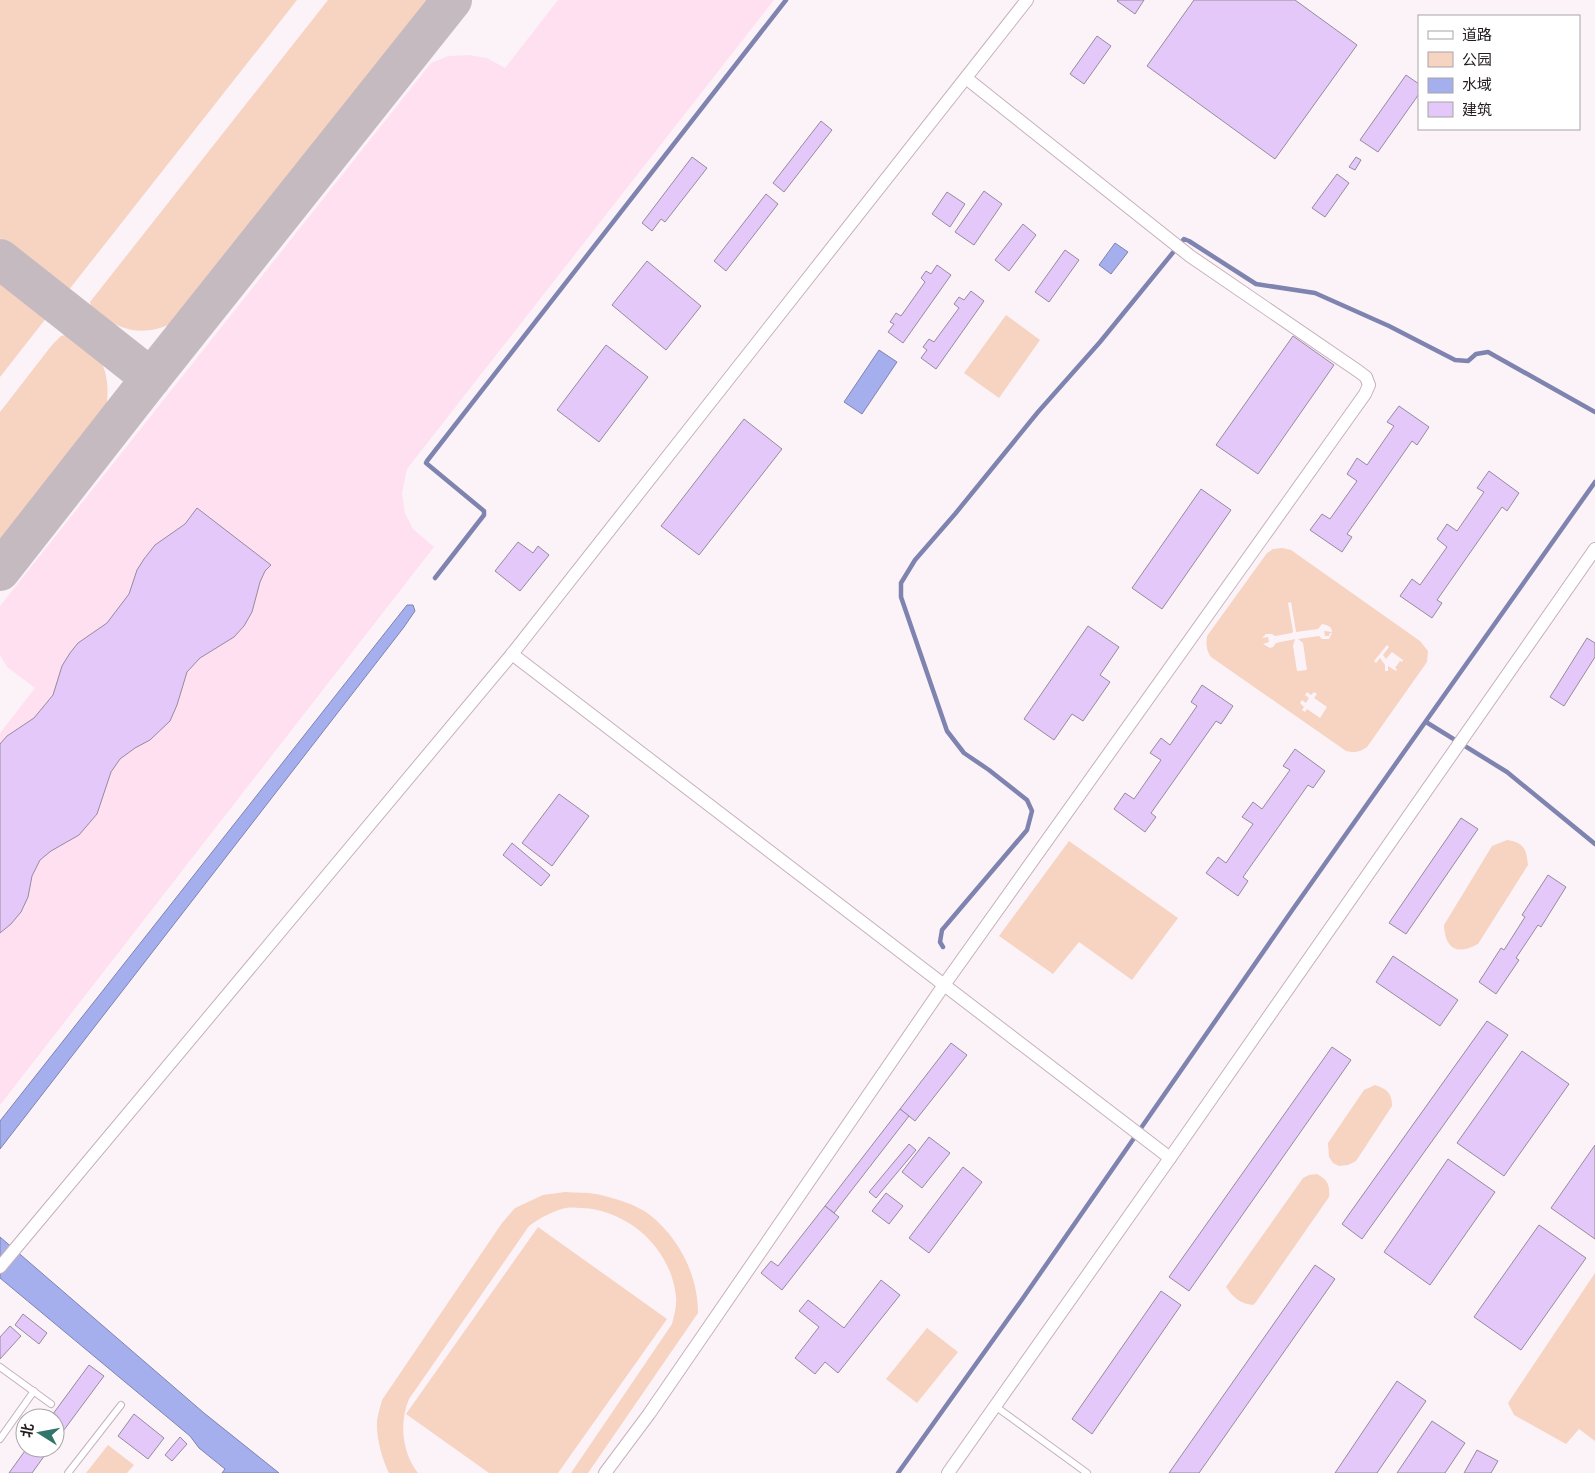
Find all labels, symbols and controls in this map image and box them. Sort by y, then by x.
legend [1418,15,1580,130]
text: 道路 [1462,26,1492,44]
text: 公园 [1462,51,1492,69]
text: 水域 [1462,76,1492,94]
text: 建筑 [1462,101,1492,119]
north arrow [15,1408,65,1458]
text: 北 [18,1422,37,1439]

